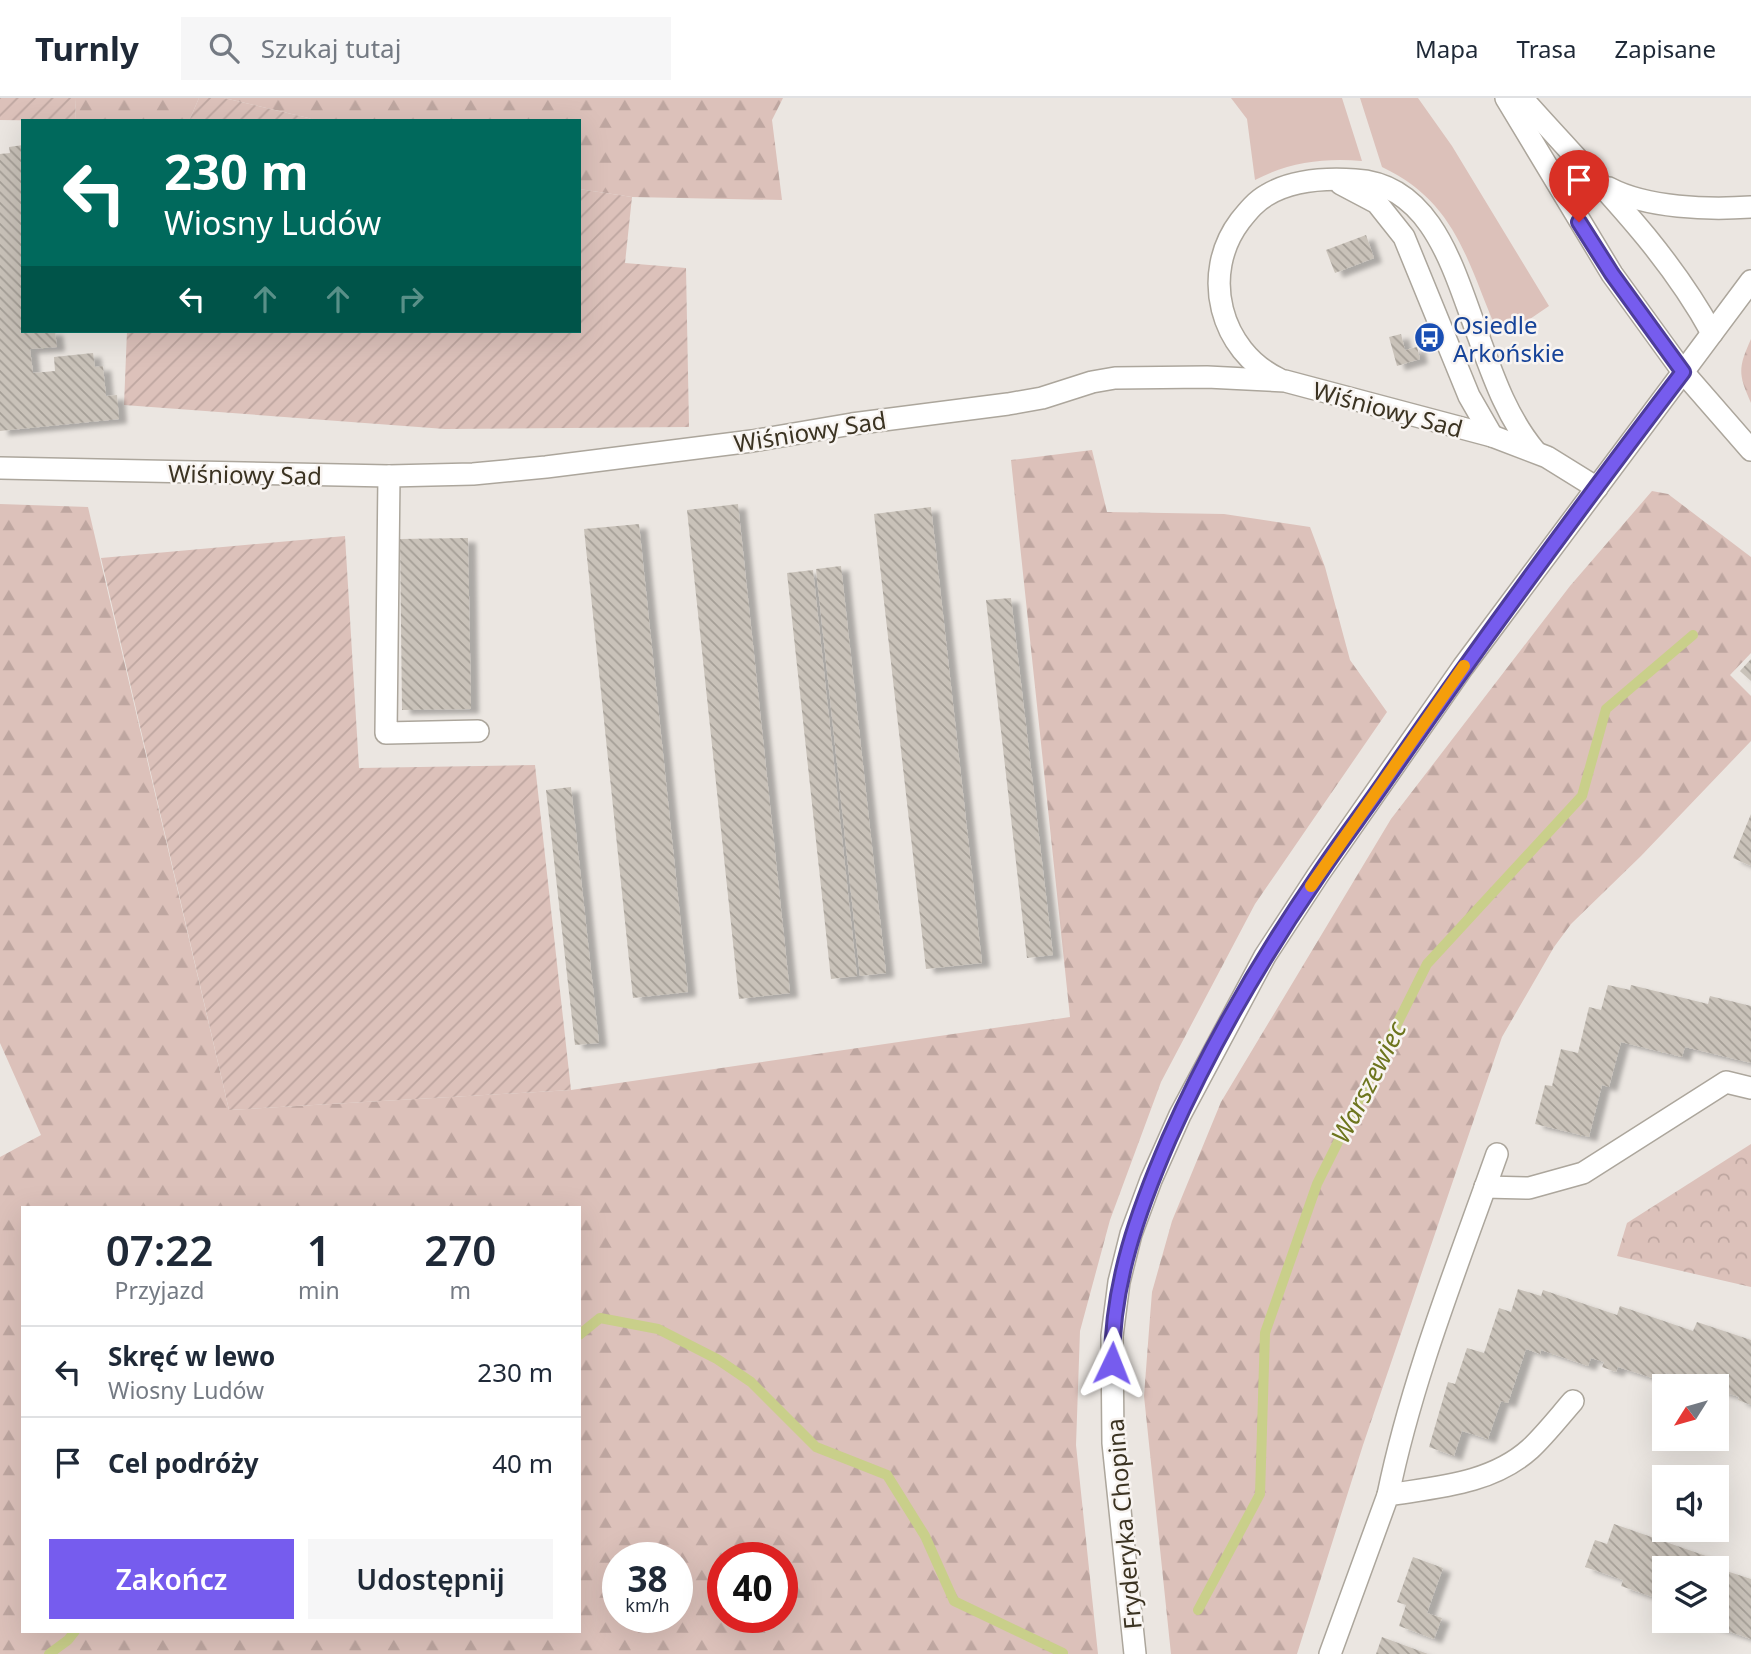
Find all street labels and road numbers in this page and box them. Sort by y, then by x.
street label: Wiśniowy Sad [1309,373,1467,445]
street label: Wiśniowy Sad [731,403,889,459]
street label: Wiśniowy Sad [168,456,322,492]
street label: Fryderyka Chopina [1097,1417,1149,1631]

